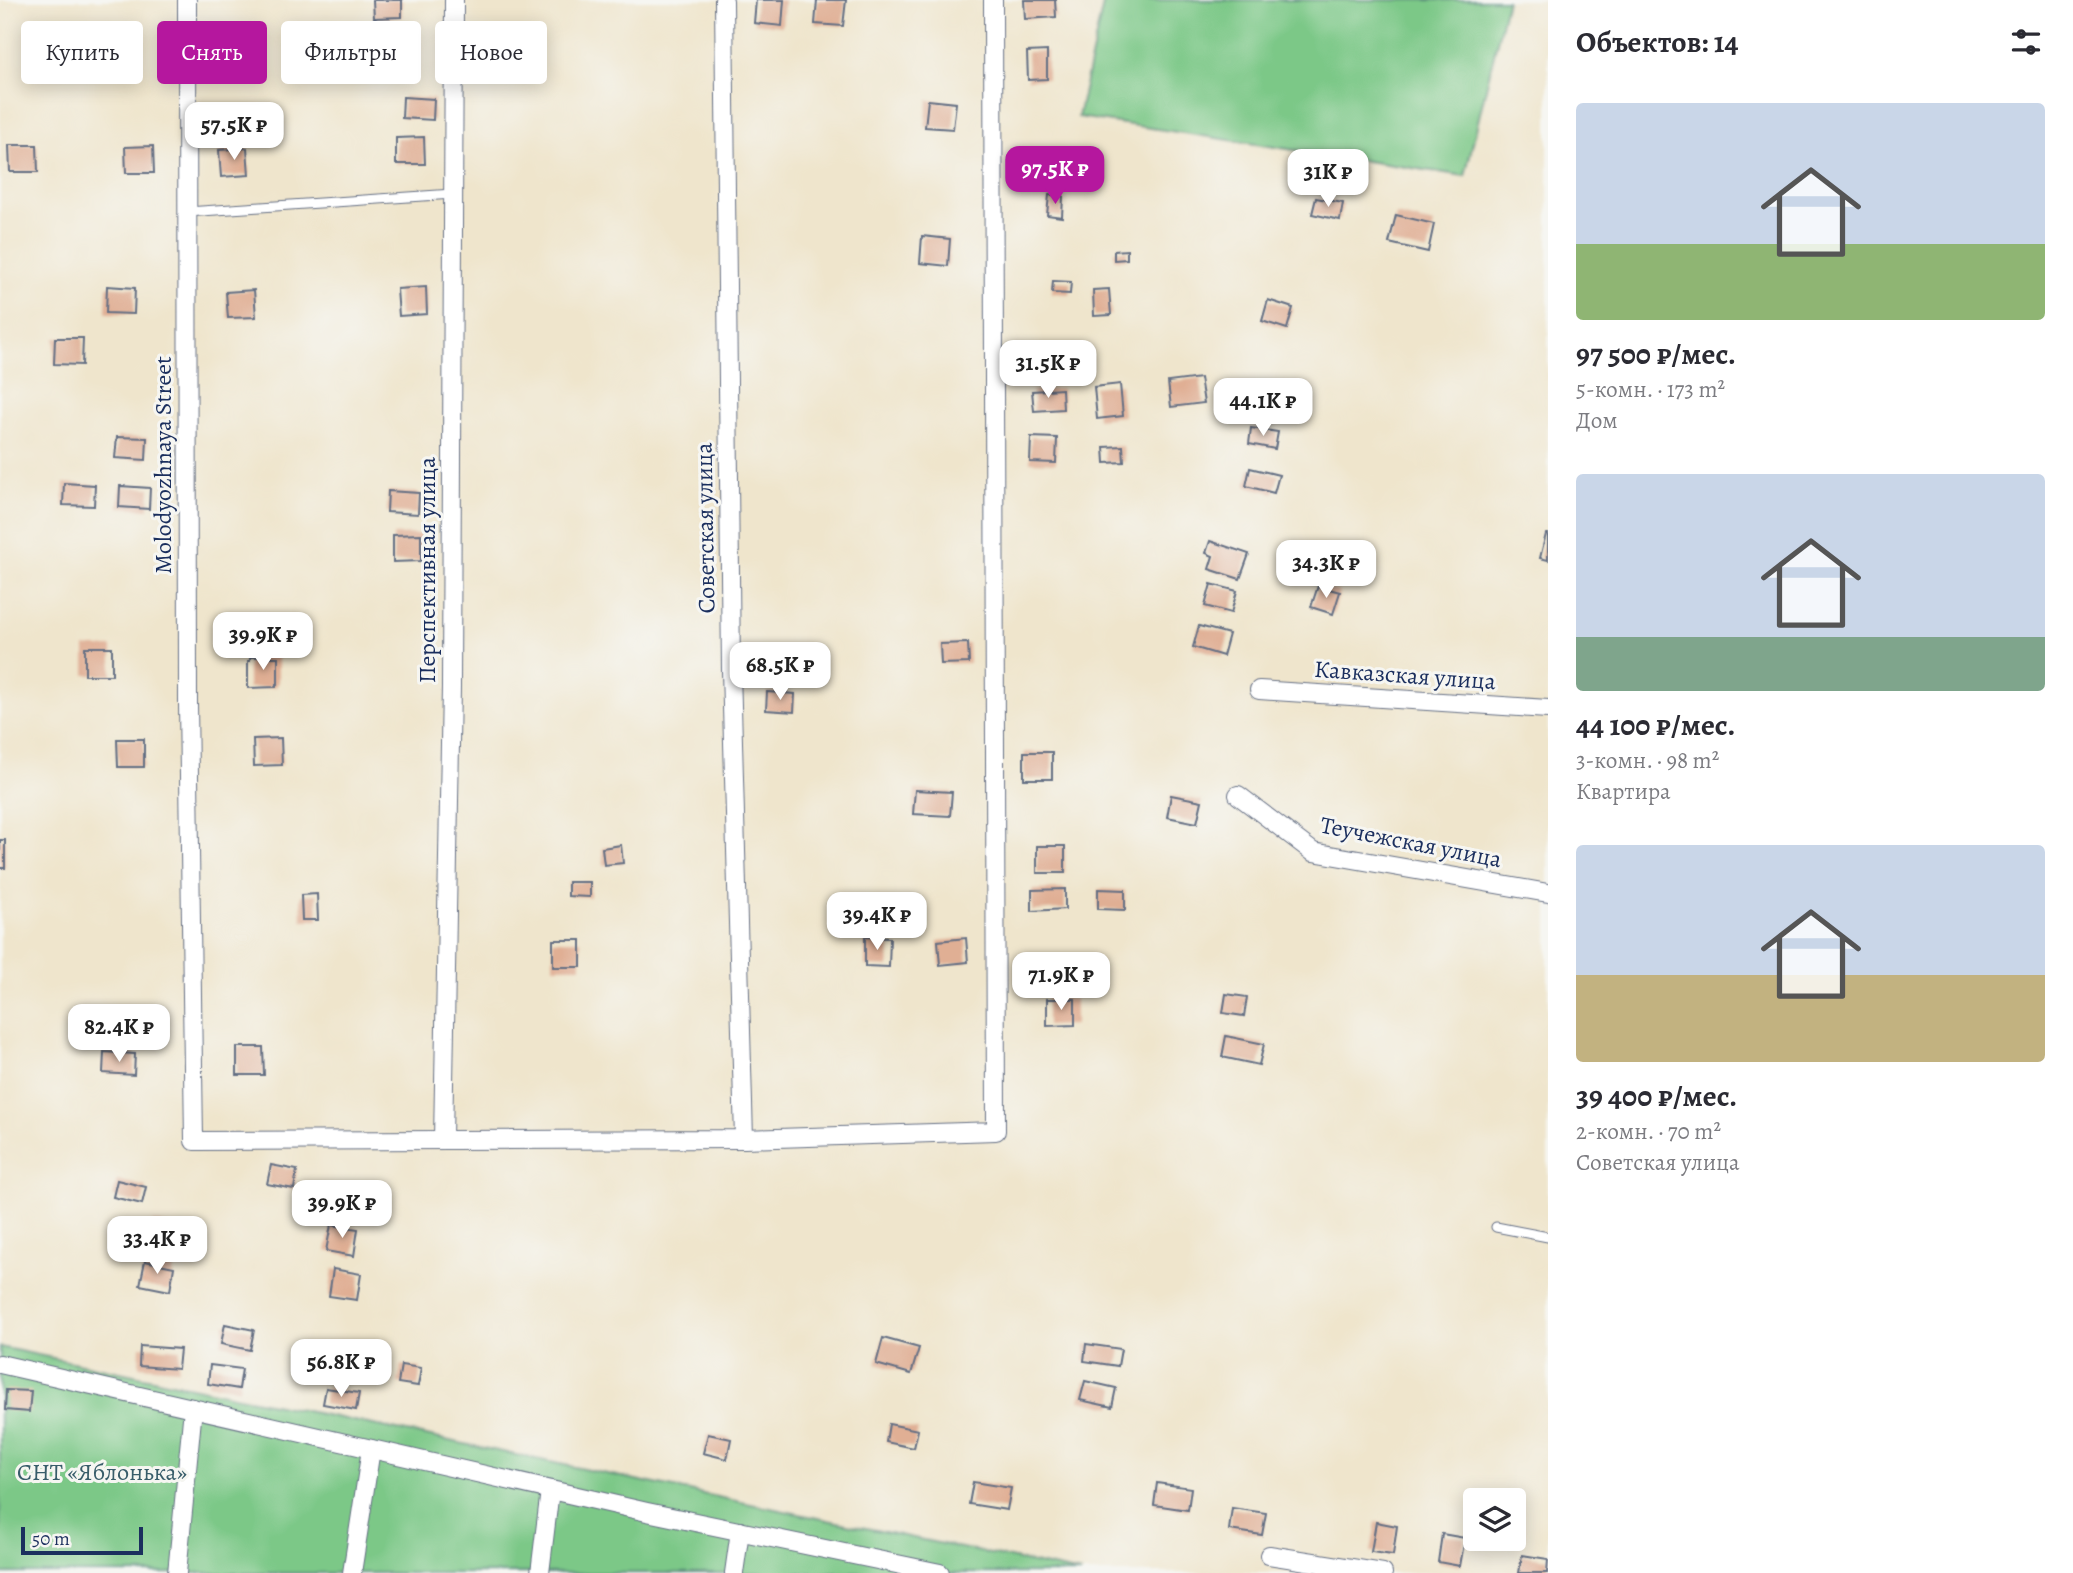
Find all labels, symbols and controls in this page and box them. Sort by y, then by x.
chip: Купить [21,21,143,84]
chip: Снять [157,21,267,84]
chip: Фильтры [281,21,421,84]
chip: Новое [435,21,547,84]
text: Объектов: 14 [1576,22,1738,62]
icon: filters [2007,23,2045,61]
pin: 57.5K ₽ [169,102,299,162]
text: 57.5K ₽ [201,109,267,140]
pin: 97.5K ₽ [990,146,1120,206]
icon: home [1748,149,1874,275]
pin: 31K ₽ [1279,150,1377,209]
text: 97.5K ₽ [1021,153,1089,184]
text: 31K ₽ [1304,156,1352,187]
text: 97 500 ₽/мес. [1576,334,1736,374]
pin: 31.5K ₽ [983,340,1113,400]
text: 31.5K ₽ [1015,347,1081,378]
street label: Molodyozhnaya Street [147,356,179,574]
text: 5-комн. · 173 m² [1576,374,1725,405]
pin: 44.1K ₽ [1198,378,1328,438]
text: 44.1K ₽ [1230,385,1296,416]
text: Дом [1576,405,1618,436]
street label: Советская улица [688,442,722,614]
street label: Перспективная улица [411,457,443,683]
icon: home [1748,520,1874,646]
pin: 34.3K ₽ [1261,540,1391,600]
text: 34.3K ₽ [1292,547,1360,578]
pin: 39.9K ₽ [198,612,328,672]
text: 39.9K ₽ [229,619,297,650]
pin: 68.5K ₽ [715,642,845,702]
text: 68.5K ₽ [746,649,814,680]
street label: Кавказская улица [1313,653,1497,697]
text: 44 100 ₽/мес. [1576,705,1735,745]
text: 3-комн. · 98 m² [1576,745,1719,776]
text: Квартира [1576,776,1671,807]
street label: Теучежская улица [1318,809,1504,875]
icon: home [1748,891,1874,1017]
pin: 39.4K ₽ [812,892,942,952]
text: 39.4K ₽ [843,899,911,930]
pin: 71.9K ₽ [996,953,1126,1012]
text: 71.9K ₽ [1028,959,1094,990]
pin: 82.4K ₽ [54,1004,184,1064]
text: 82.4K ₽ [84,1011,154,1042]
text: 39 400 ₽/мес. [1576,1076,1737,1116]
text: 2-комн. · 70 m² [1576,1116,1721,1147]
text: Советская улица [1576,1147,1740,1178]
pin: 39.9K ₽ [277,1180,407,1240]
text: 39.9K ₽ [308,1187,376,1218]
pin: 33.4K ₽ [92,1216,222,1276]
text: 33.4K ₽ [123,1223,191,1254]
pin: 56.8K ₽ [276,1340,406,1399]
text: 56.8K ₽ [307,1346,375,1377]
park label: СНТ «Яблонька» [17,1456,187,1488]
map controls [1463,1488,1526,1551]
button: layers [1463,1488,1526,1551]
scale bar [21,1524,144,1556]
text: 50 m [32,1526,70,1552]

